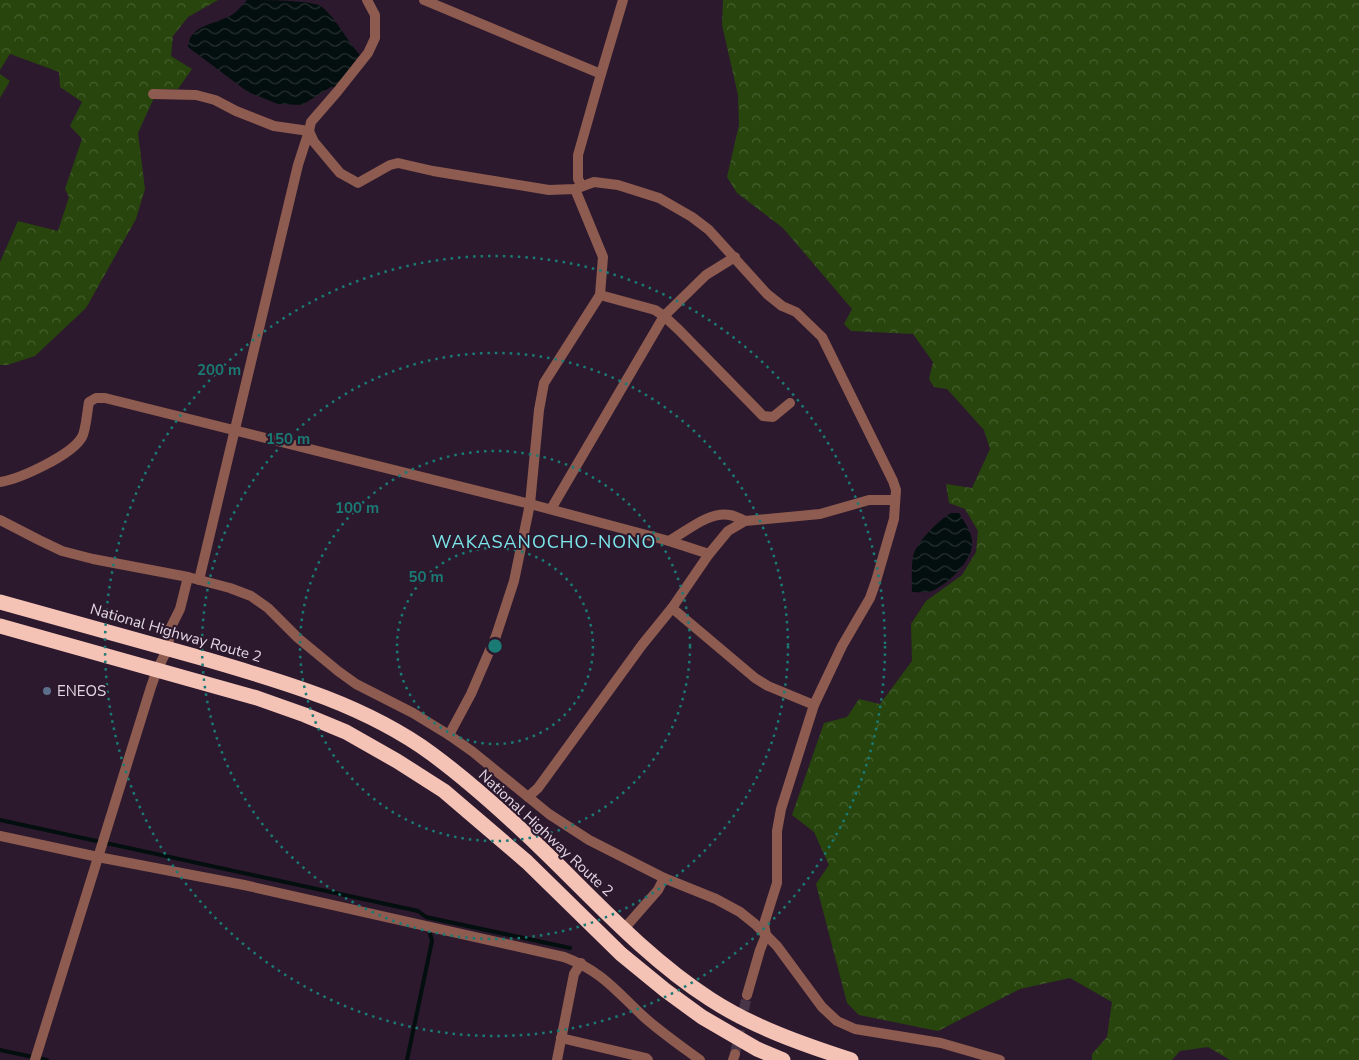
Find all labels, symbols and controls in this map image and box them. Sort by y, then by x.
text: 200 m [197,360,241,380]
text: 150 m [266,429,310,449]
text: 100 m [335,498,379,518]
district label: WAKASANOCHO-NONO [432,530,656,554]
text: 50 m [408,567,444,587]
street label: National Highway Route 2 [88,599,264,667]
centre of rings [486,637,504,655]
place label: ENEOS [57,681,106,701]
marker: ENEOS [41,685,53,697]
street label: National Highway Route 2 [474,765,618,901]

